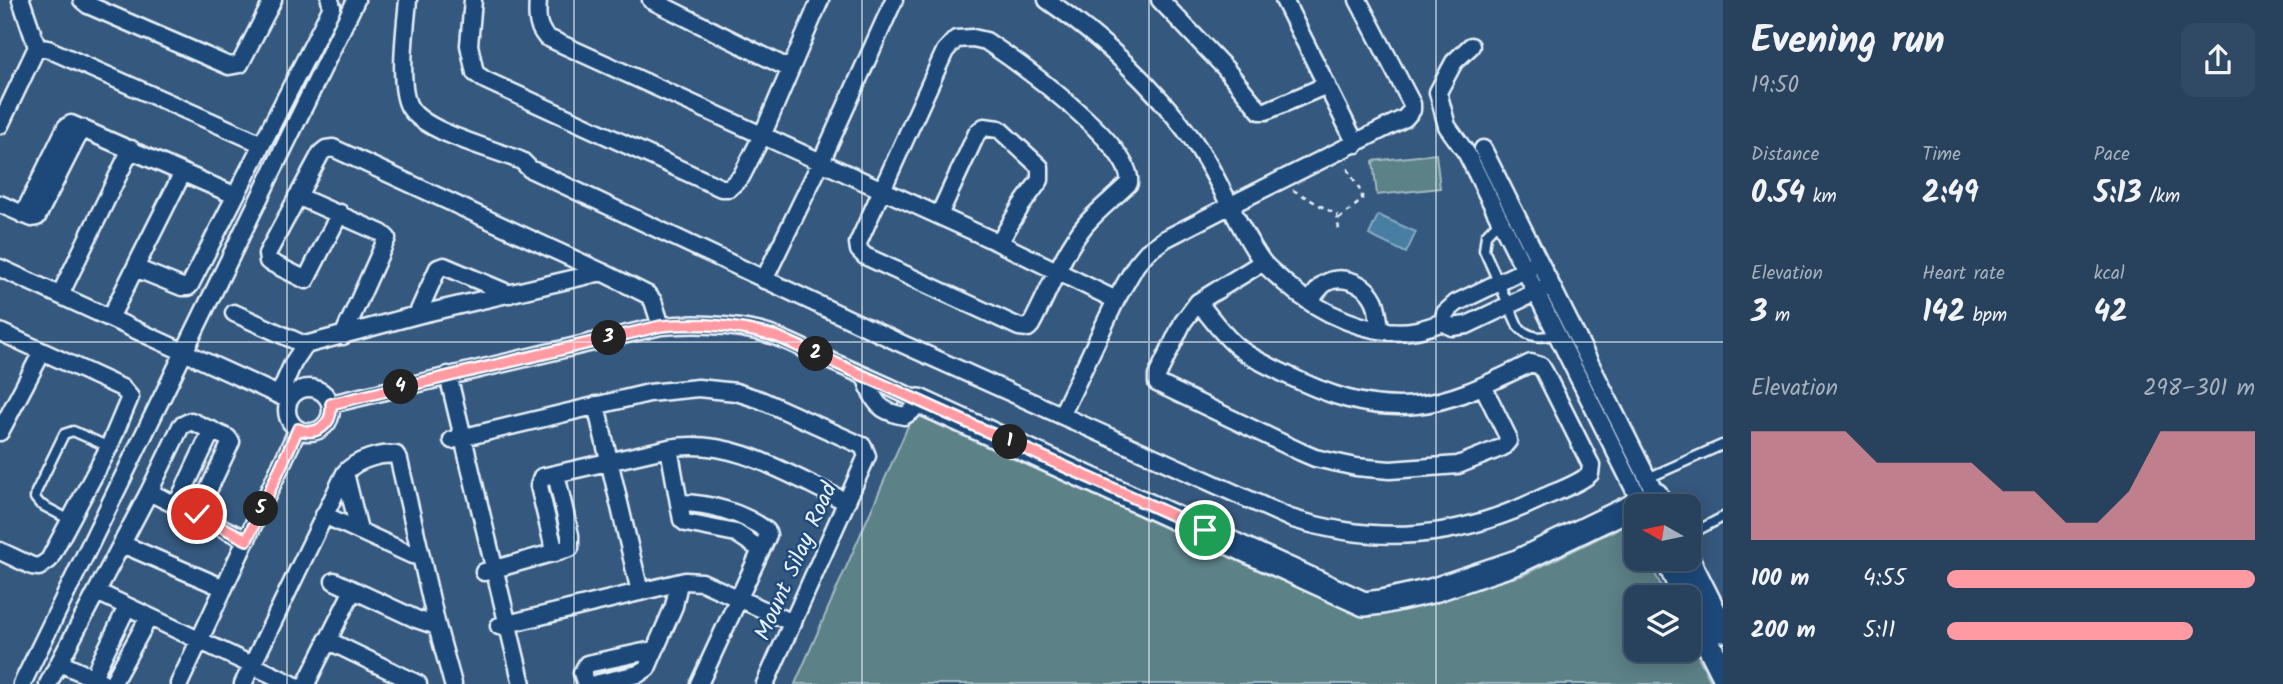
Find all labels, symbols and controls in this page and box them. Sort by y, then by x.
text: Evening run [1751,12,1945,72]
button: share [2181,23,2255,97]
text: 19:50 [1751,68,1799,104]
text: Distance [1751,140,1819,170]
text: Time [1922,140,1961,170]
text: Pace [2094,140,2130,170]
text: 0.54 [1751,170,1805,218]
text: 2:49 [1922,170,1979,218]
text: 5:13 [2094,170,2142,218]
text: km [1805,182,1837,212]
text: /km [2142,182,2180,212]
text: Elevation [1751,259,1823,289]
text: Heart rate [1922,259,2005,289]
text: kcal [2094,259,2125,289]
text: 3 [1751,289,1767,337]
text: 142 [1922,289,1965,337]
text: 42 [2094,289,2128,337]
text: m [1767,301,1790,331]
text: bpm [1965,301,2007,331]
pin: 3 [592,320,626,356]
text: 3 [603,322,614,352]
pin: 2 [798,336,834,372]
text: 2 [810,338,821,368]
pin: 4 [384,370,418,404]
text: 4 [395,371,406,401]
text: Elevation [1751,371,1838,407]
text: 298–301 m [2143,371,2255,407]
pin: 1 [992,424,1028,460]
text: 1 [1007,426,1012,456]
street label: Mount Silay Road [746,476,848,647]
pin [167,484,227,544]
pin: 5 [244,491,278,526]
text: 5 [256,493,265,523]
north arrow [1624,494,1701,570]
map controls [1624,494,1701,662]
icon: check [178,495,216,533]
pin [1175,500,1235,560]
icon: arrive [1186,511,1224,549]
text: 100 m [1751,561,1809,597]
text: 4:55 [1863,561,1906,597]
button: layers [1624,585,1701,662]
text: 200 m [1751,613,1816,649]
text: 5:11 [1863,613,1895,649]

